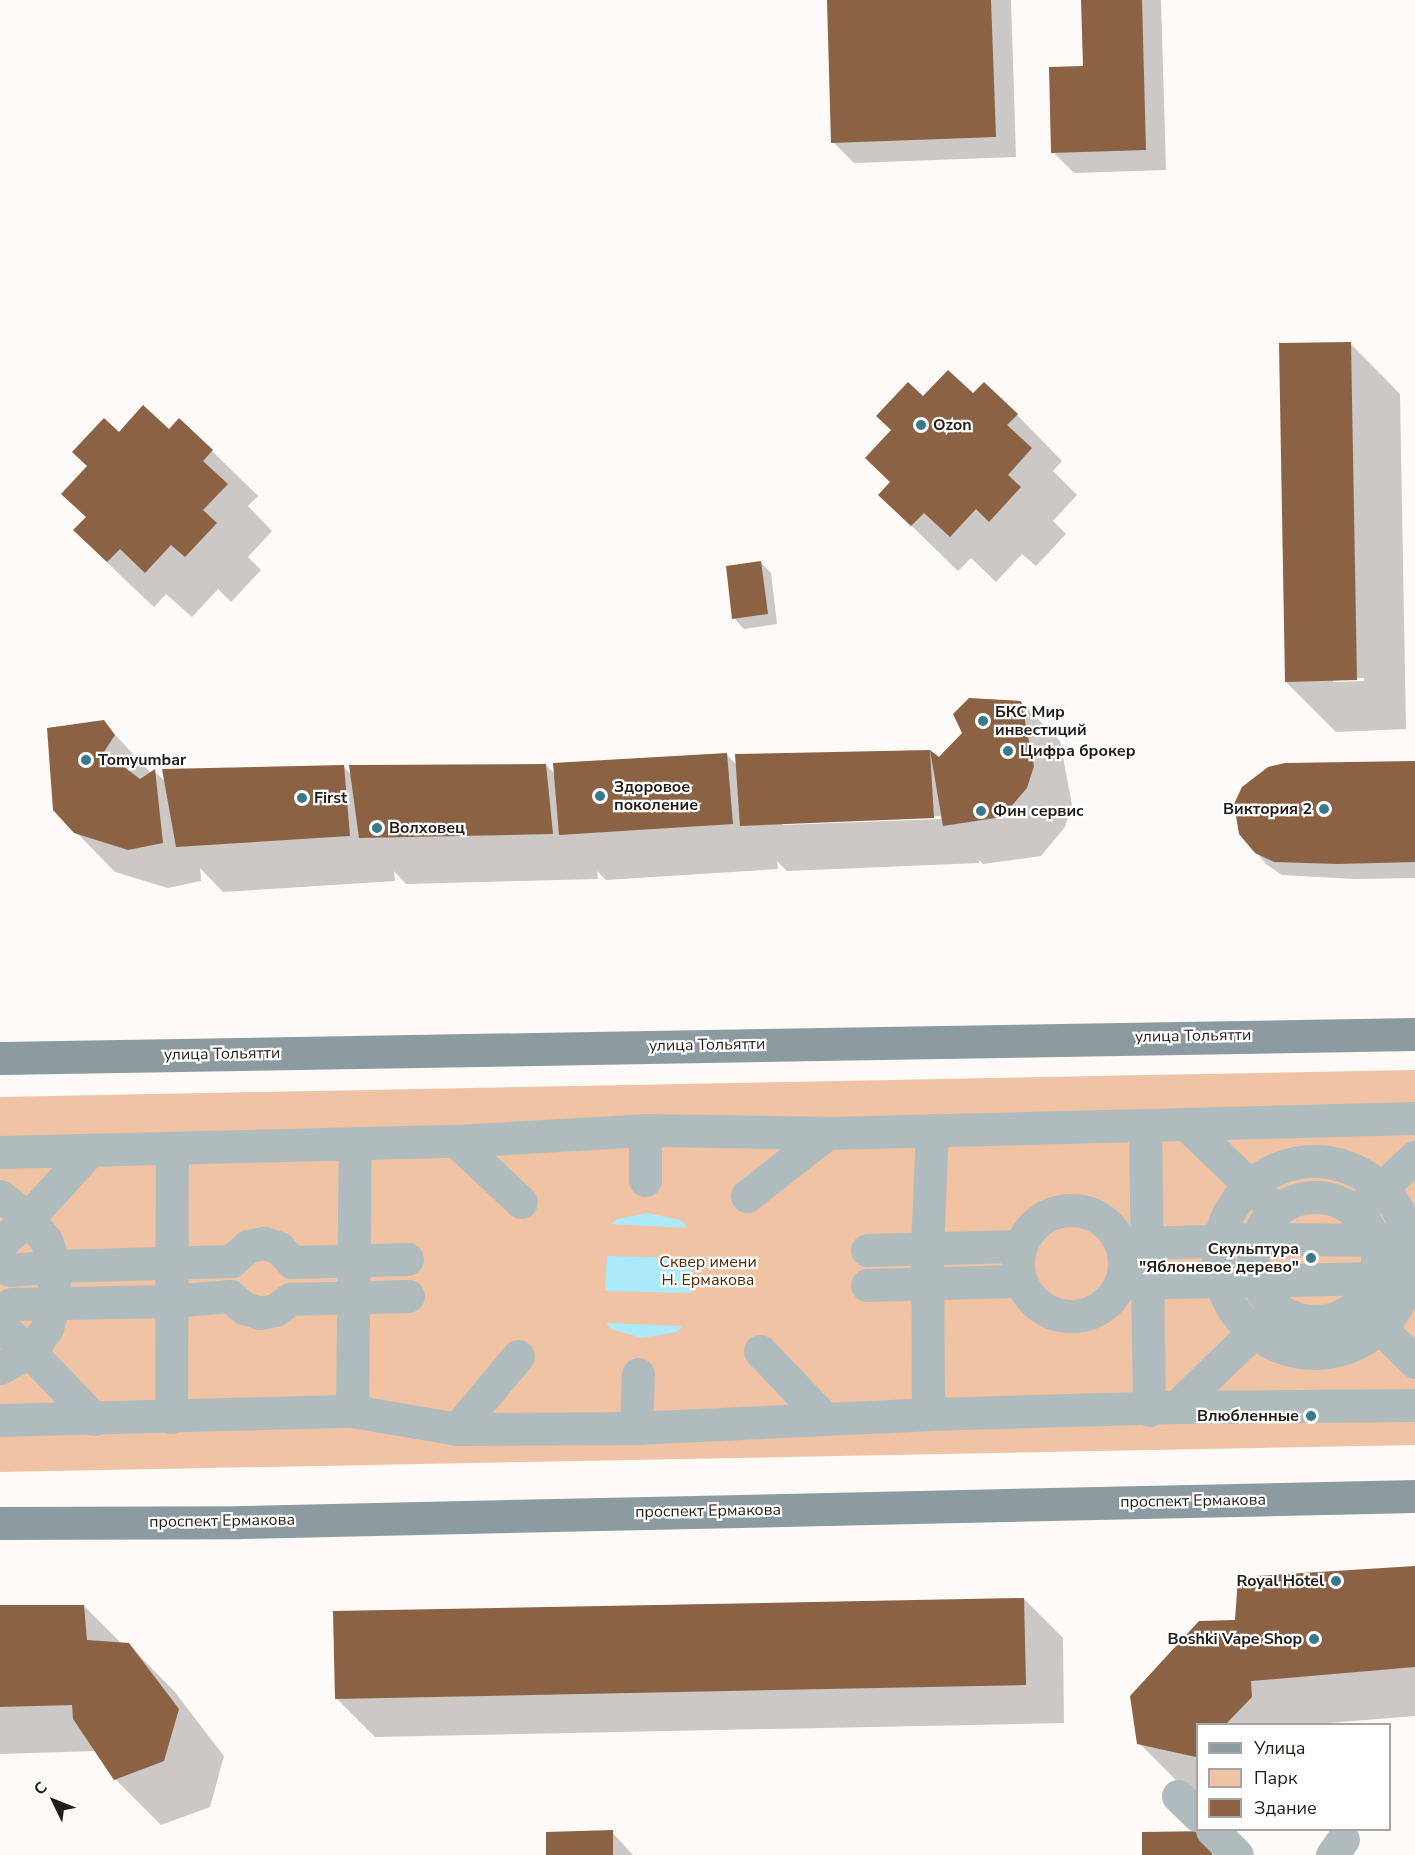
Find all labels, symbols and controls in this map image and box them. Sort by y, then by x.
place label: Ozon [933,415,972,435]
marker: Ozon [914,418,928,432]
place label: БКС Мир инвестиций [995,702,1087,740]
marker: БКС Мир инвестиций [976,714,990,728]
place label: Цифра брокер [1020,741,1136,761]
marker: Цифра брокер [1001,744,1015,758]
place label: Tomyumbar [98,750,186,770]
marker: Tomyumbar [79,753,93,767]
place label: Здоровое поколение [614,777,698,815]
marker: Здоровое поколение [591,787,609,805]
place label: First [314,788,347,808]
marker: First [295,791,309,805]
place label: Виктория 2 [1223,799,1312,819]
place label: Фин сервис [993,801,1084,821]
marker: Виктория 2 [1317,802,1331,816]
marker: Фин сервис [974,804,988,818]
place label: Волховец [389,818,465,838]
marker: Волховец [370,821,384,835]
street label: улица Тольятти [1135,1025,1251,1047]
street label: улица Тольятти [649,1034,765,1056]
street label: улица Тольятти [164,1043,280,1065]
place label: Скульптура "Яблоневое дерево" [1139,1239,1299,1277]
marker: Скульптура "Яблоневое дерево" [1304,1251,1318,1265]
park label: Сквер имени Н. Ермакова [659,1252,757,1290]
place label: Влюбленные [1197,1406,1299,1426]
marker: Влюбленные [1304,1409,1318,1423]
street label: проспект Ермакова [1120,1490,1266,1512]
street label: проспект Ермакова [635,1500,781,1522]
street label: проспект Ермакова [149,1510,295,1532]
place label: Royal Hotel [1236,1571,1324,1591]
marker: Royal Hotel [1329,1574,1343,1588]
place label: Boshki Vape Shop [1168,1629,1302,1649]
marker: Boshki Vape Shop [1307,1632,1321,1646]
legend [1196,1723,1391,1831]
text: Улица [1254,1736,1305,1760]
text: Парк [1254,1766,1297,1790]
north arrow [24,1771,84,1831]
text: С [29,1777,53,1800]
text: Здание [1254,1796,1317,1820]

